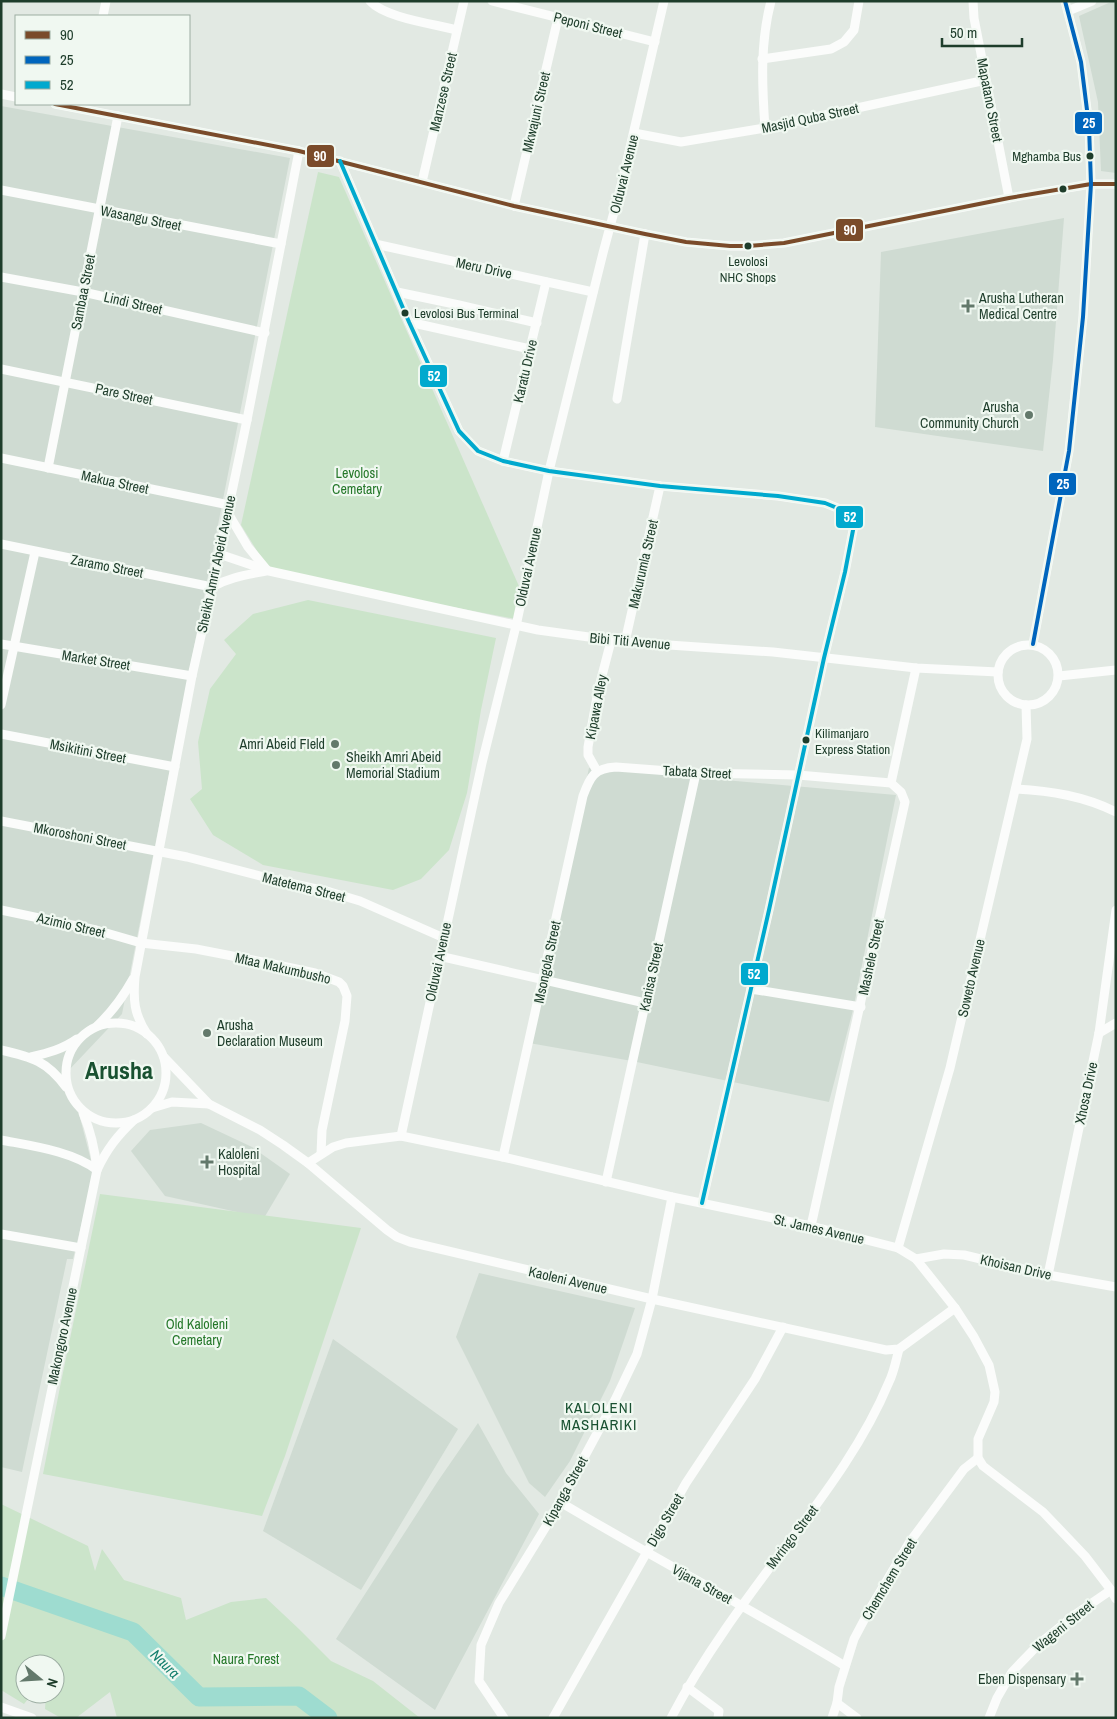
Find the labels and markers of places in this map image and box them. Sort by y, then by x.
place label: Mghamba Bus [1012,148,1081,165]
marker: Mghamba Bus [1085,151,1095,161]
unlabelled marker [1058,184,1068,194]
marker: Levolosi NHC Shops [743,241,753,251]
place label: Levolosi NHC Shops [720,253,776,286]
place label: Arusha Lutheran Medical Centre [978,289,1064,323]
marker: Arusha Lutheran Medical Centre [961,299,975,313]
place label: Levolosi Bus Terminal [414,305,519,322]
marker: Levolosi Bus Terminal [400,308,410,318]
place label: Arusha Community Church [920,398,1020,432]
marker: Arusha Community Church [1023,409,1035,421]
place label: Kilimanjaro Express Station [815,725,890,758]
place label: Amri Abeid FIeld [238,735,325,753]
marker: Kilimanjaro Express Station [801,735,811,745]
marker: Amri Abeid FIeld [329,738,341,750]
place label: Sheikh Amri Abeid Memorial Stadium [346,748,441,782]
marker: Sheikh Amri Abeid Memorial Stadium [330,759,342,771]
place label: Arusha Declaration Museum [216,1016,323,1050]
marker: Arusha Declaration Museum [201,1027,213,1039]
place label: Kaloleni Hospital [218,1145,260,1179]
marker: Kaloleni Hospital [200,1155,214,1169]
place label: Eben Dispensary [978,1670,1066,1688]
marker: Eben Dispensary [1070,1672,1084,1686]

